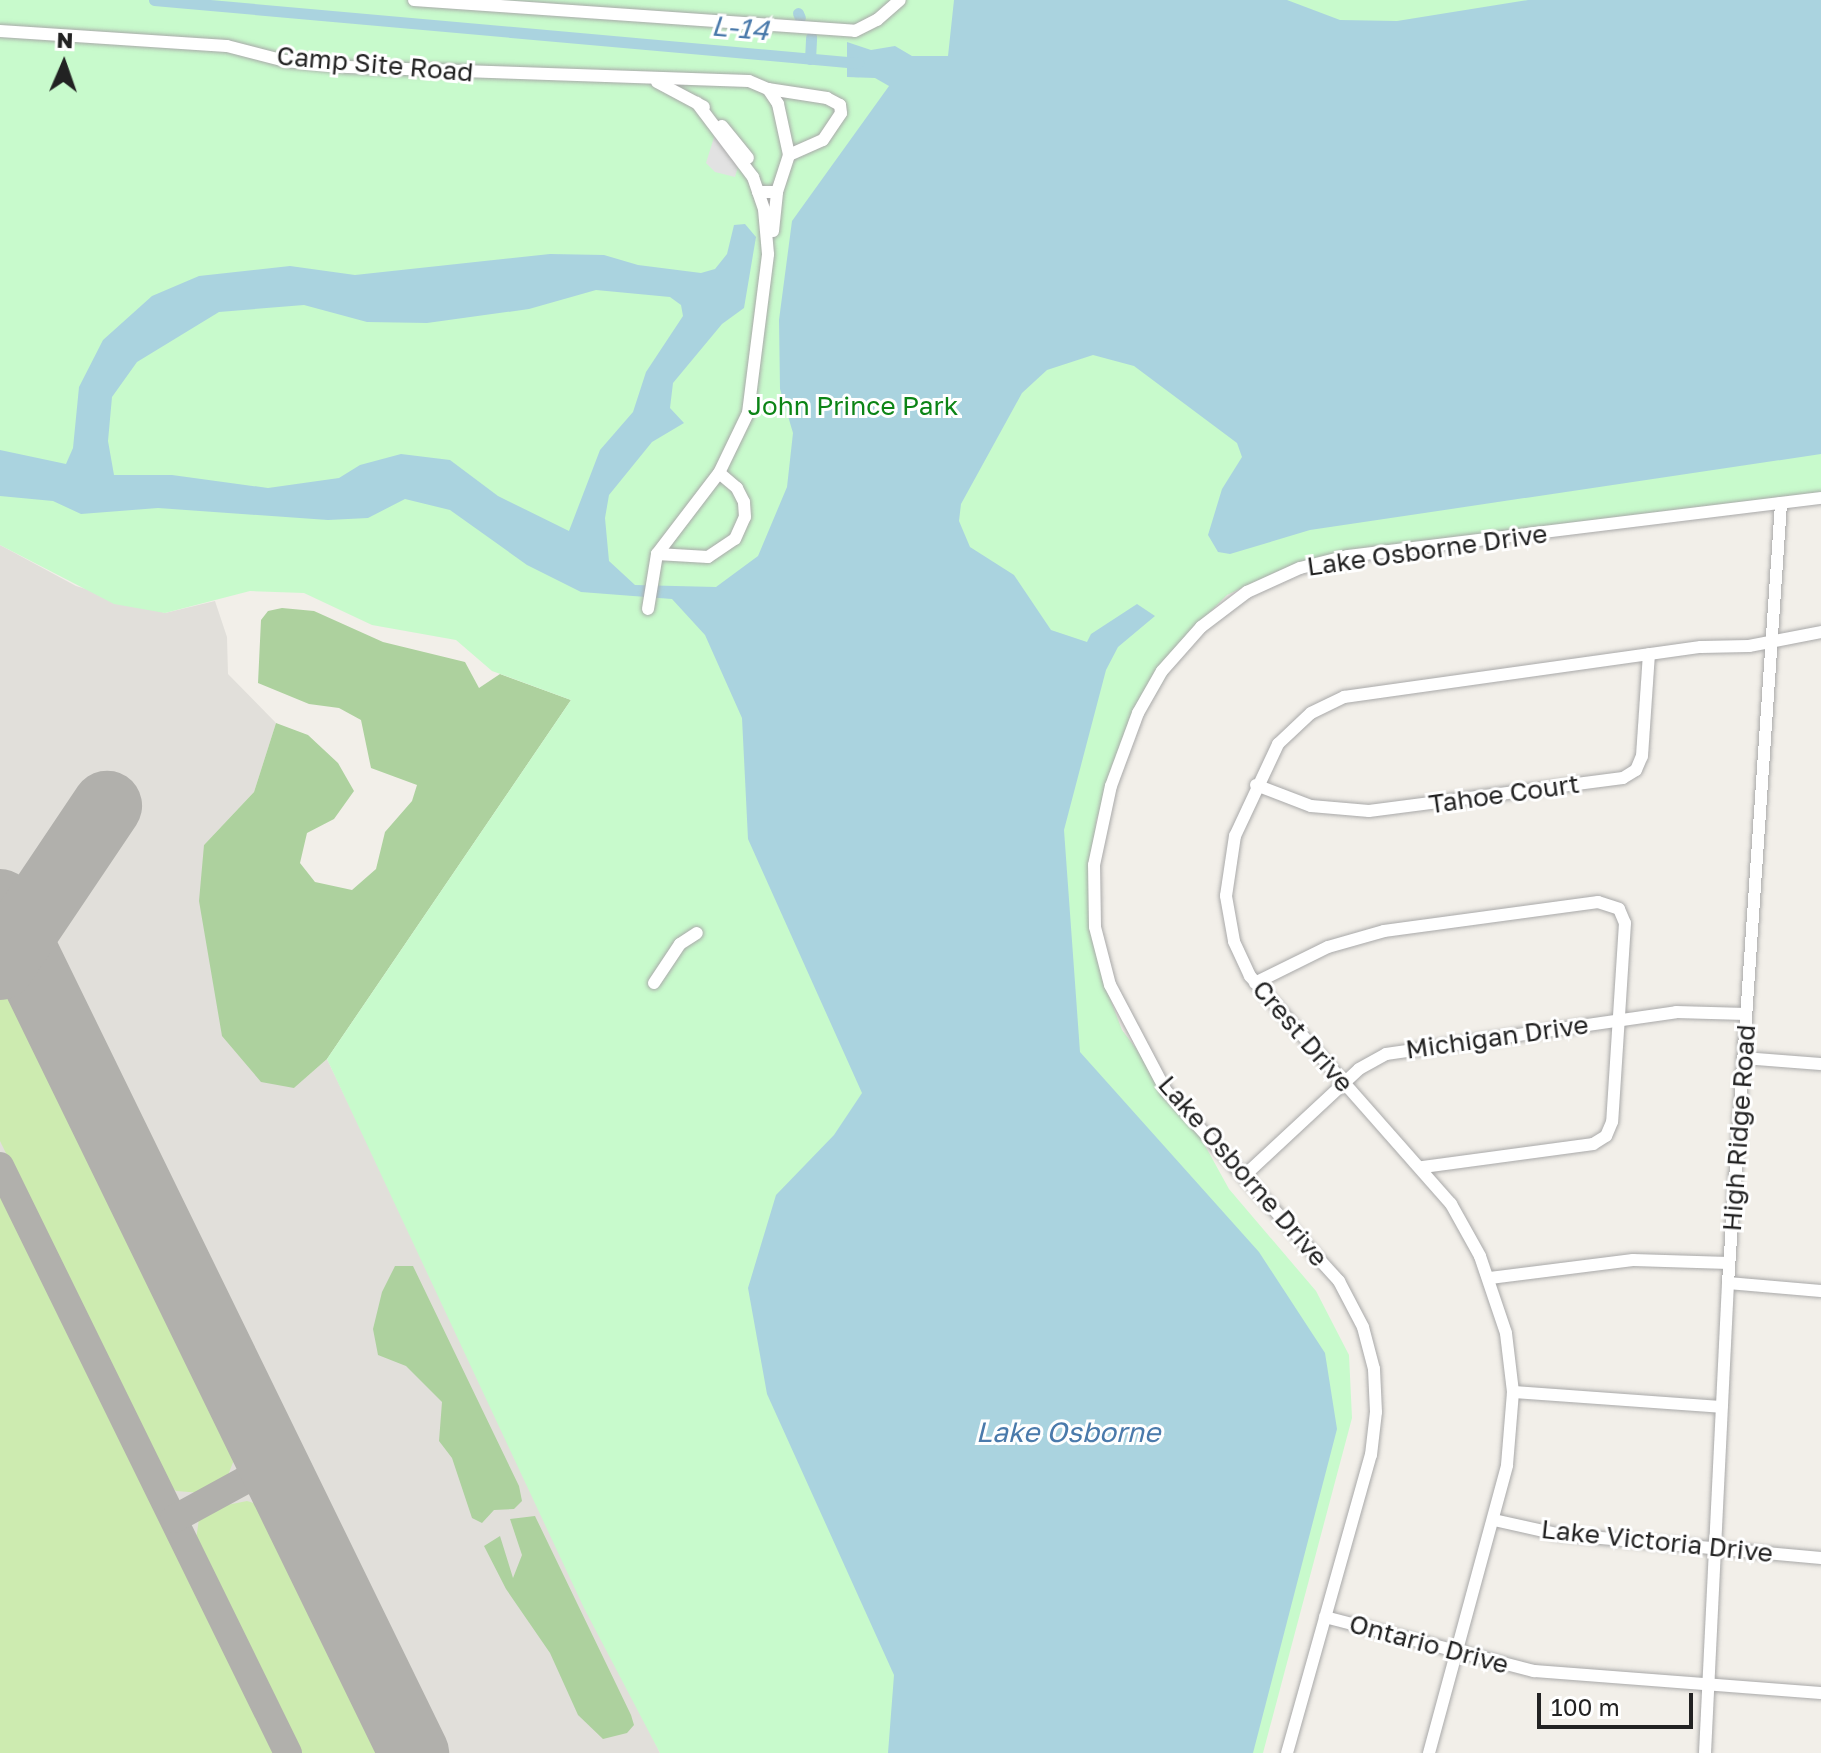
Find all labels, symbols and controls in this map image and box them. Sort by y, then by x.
water label: L-14 [710,9,770,47]
north arrow [24,24,104,104]
text: N [56,26,74,53]
street label: Camp Site Road [275,40,475,88]
park label: John Prince Park [748,390,958,422]
street label: Lake Osborne Drive [1305,518,1549,582]
street label: Tahoe Court [1427,768,1581,820]
street label: Crest Drive [1246,974,1360,1098]
street label: Michigan Drive [1404,1009,1590,1065]
street label: High Ridge Road [1716,1024,1762,1232]
street label: Lake Osborne Drive [1152,1069,1334,1273]
water label: Lake Osborne [976,1415,1160,1449]
street label: Lake Victoria Drive [1540,1513,1774,1569]
street label: Ontario Drive [1346,1608,1512,1680]
scale bar [1541,1677,1697,1727]
text: 100 m [1551,1692,1620,1721]

